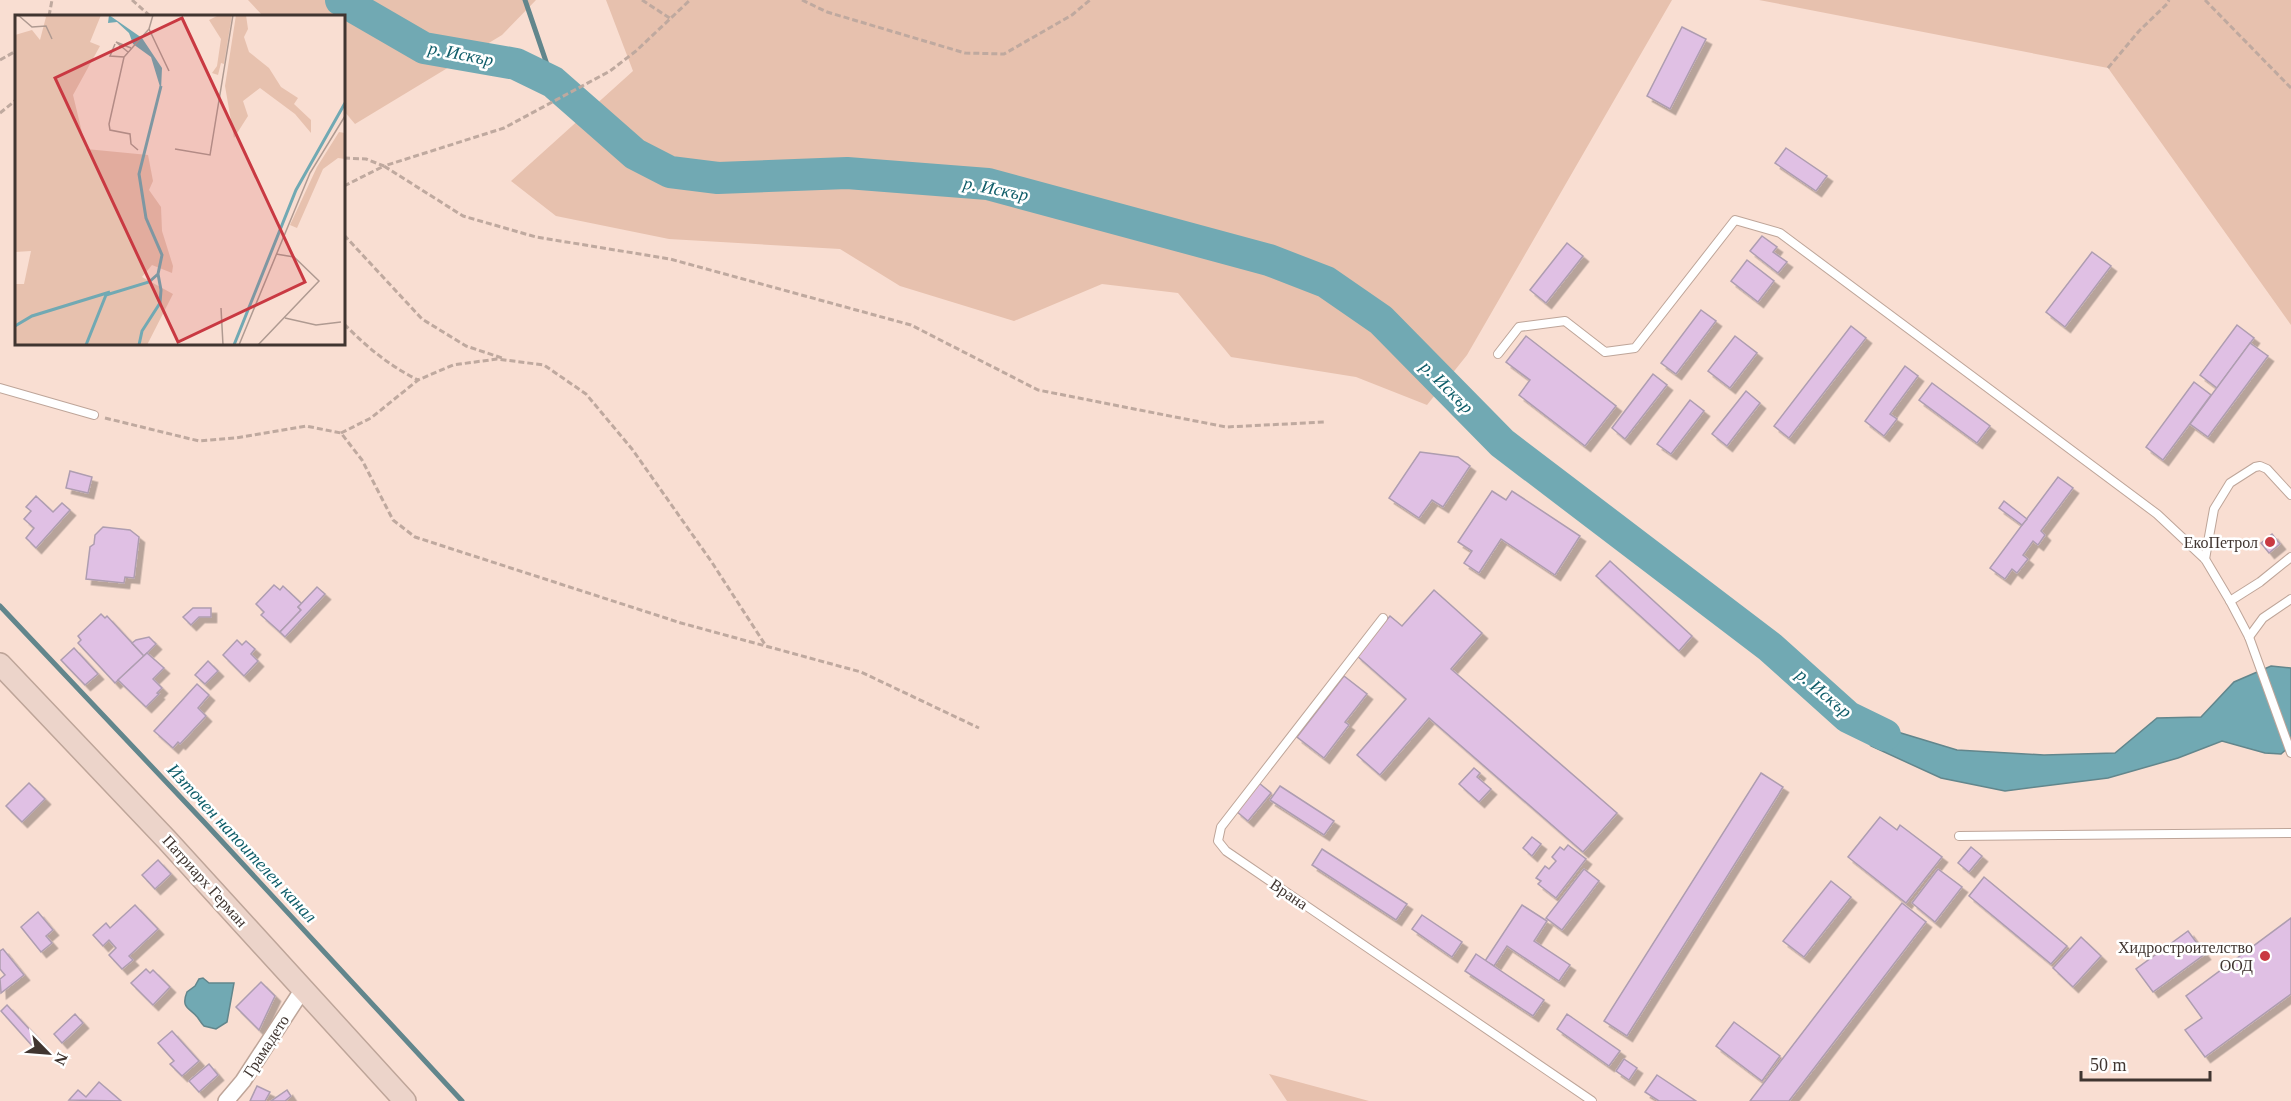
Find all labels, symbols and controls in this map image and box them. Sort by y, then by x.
inset map [15,15,345,345]
water label: р. Искър [425,38,495,70]
water label: р. Искър [960,173,1030,205]
water label: р. Искър [1415,355,1477,417]
place label: ЕкоПетрол [2184,534,2258,552]
marker: ЕкоПетрол [2263,535,2277,549]
water label: р. Искър [1791,663,1856,722]
water label: Източен напоителен канал [163,759,321,927]
street label: Патриарх Герман [159,832,251,931]
street label: Врана [1267,875,1311,913]
place label: Хидростроителство ООД [2118,939,2253,975]
marker: Хидростроителство ООД [2258,949,2272,963]
street label: Грамадето [240,1012,293,1081]
north arrow [18,1023,78,1083]
scale bar [2081,1044,2210,1082]
text: N [51,1050,71,1068]
text: 50 m [2090,1055,2127,1075]

